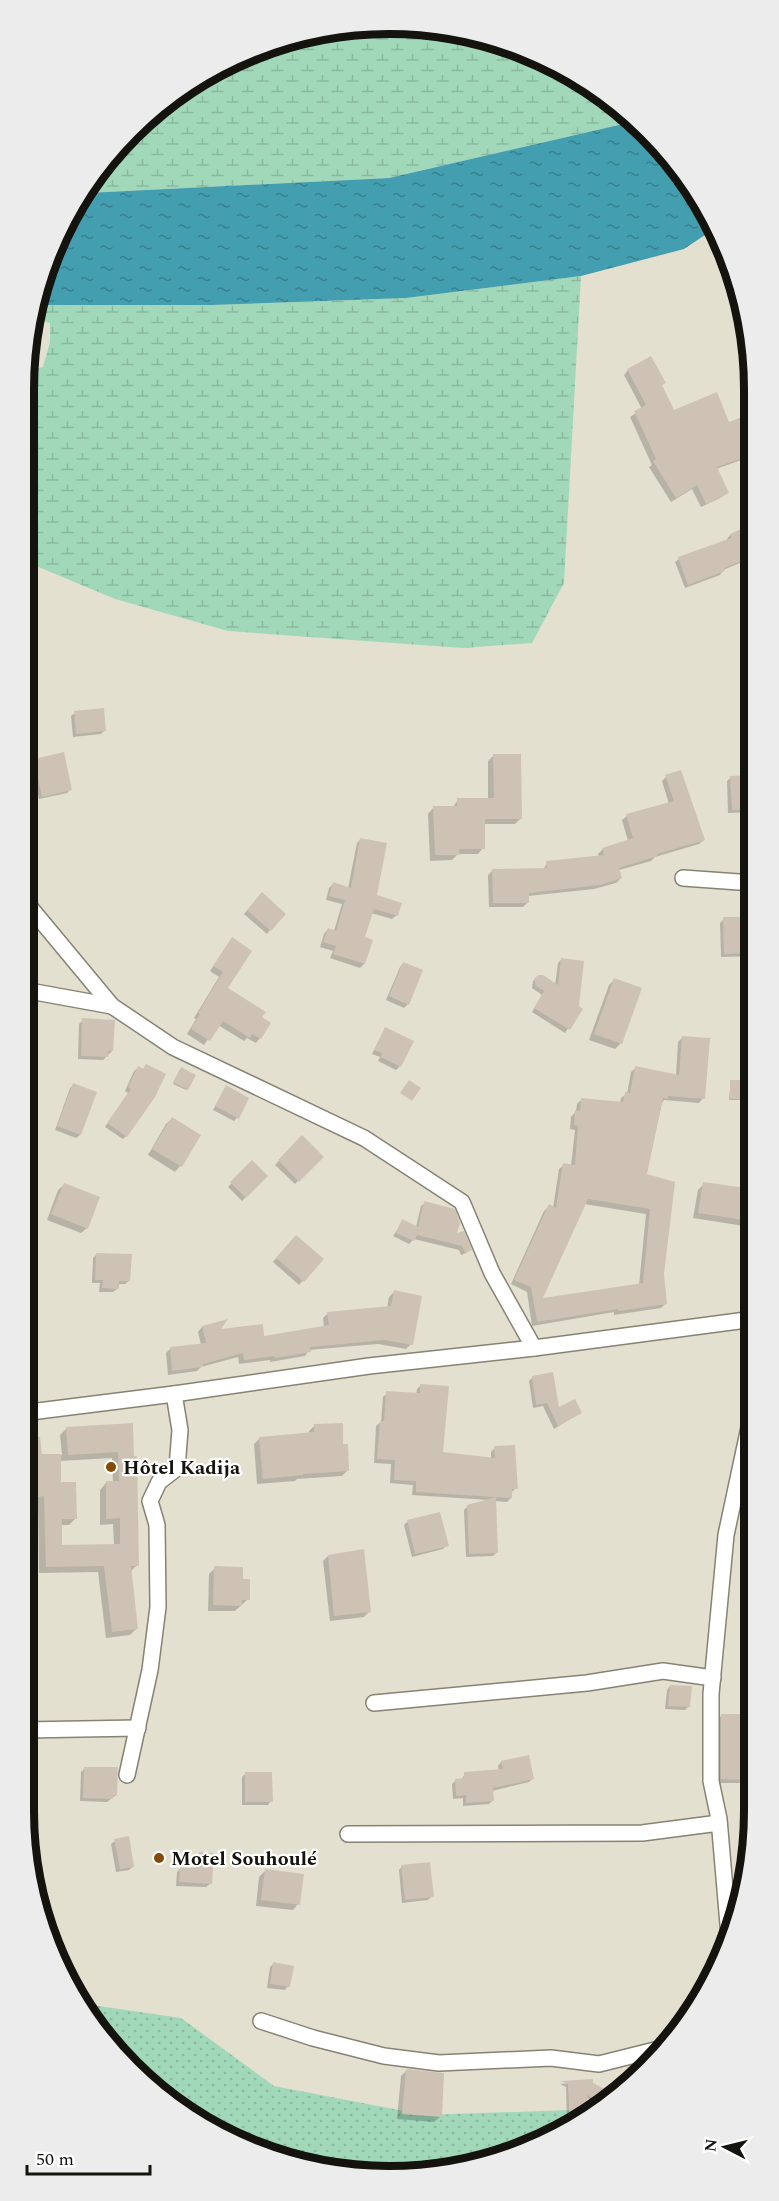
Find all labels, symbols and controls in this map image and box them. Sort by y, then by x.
place label: Hôtel Kadija [123,1453,241,1483]
marker: Hôtel Kadija [104,1460,118,1474]
place label: Motel Souhoulé [171,1844,317,1874]
marker: Motel Souhoulé [152,1851,166,1865]
north arrow [695,2117,755,2177]
text: N [698,2137,724,2153]
scale bar [27,2138,150,2176]
text: 50 m [36,2146,74,2173]

